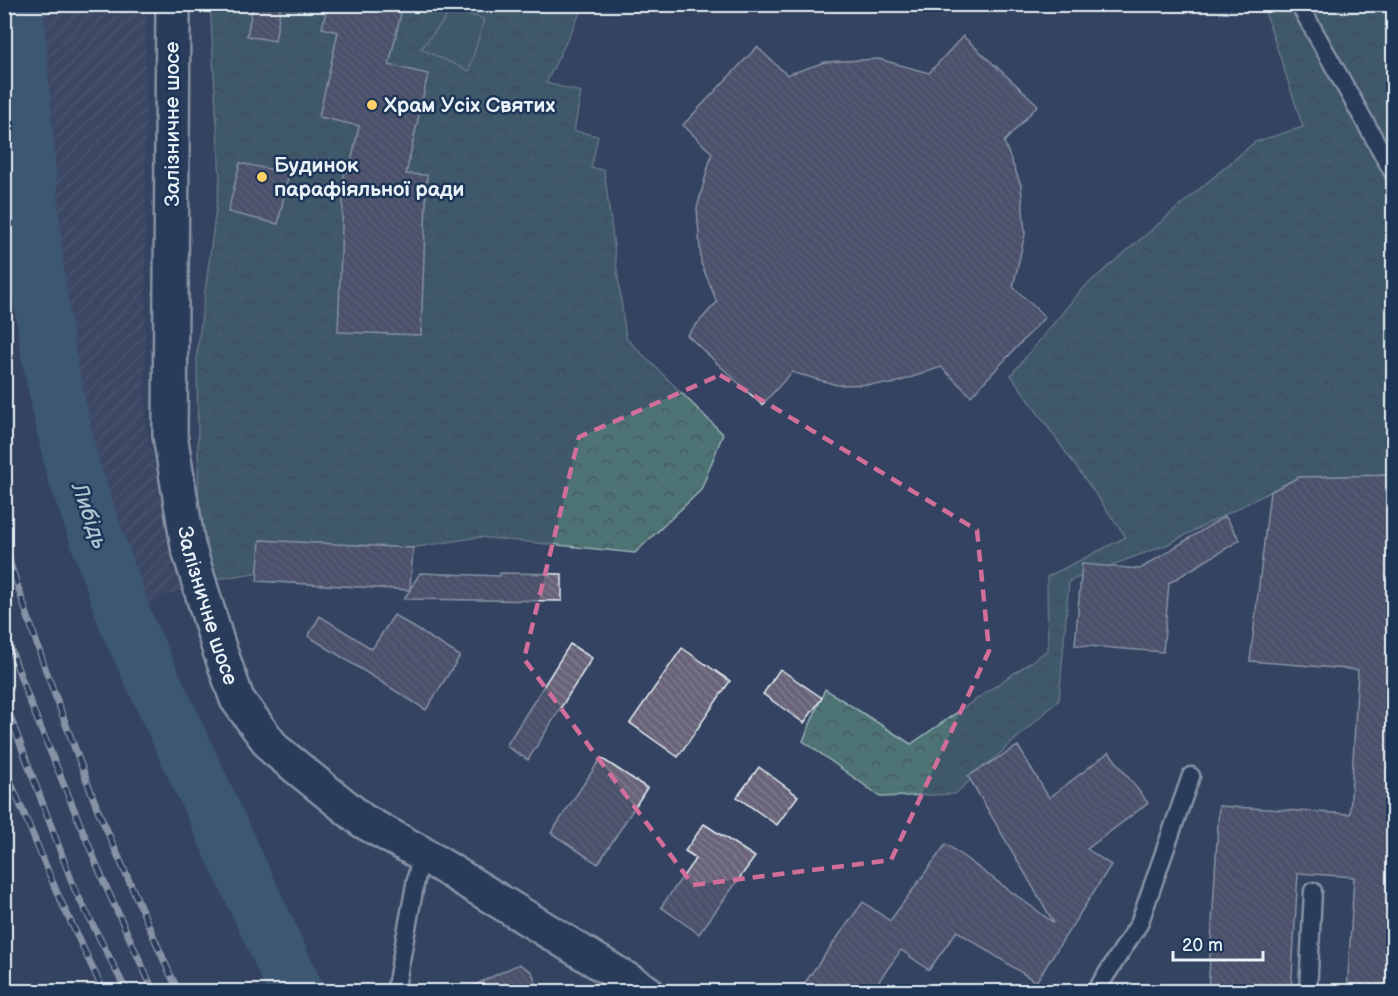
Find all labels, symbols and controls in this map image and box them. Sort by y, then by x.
street label: Залізничне шосе [160,41,185,206]
place label: Храм Усіх Святих [383,93,555,118]
marker: Храм Усіх Святих [365,98,379,112]
place label: Будинок парафіяльної ради [274,153,464,202]
marker: Будинок парафіяльної ради [255,170,269,184]
water label: Либідь [65,478,113,553]
street label: Залізничне шосе [172,524,244,689]
scale bar [1173,924,1263,962]
text: 20 m [1182,935,1223,956]

